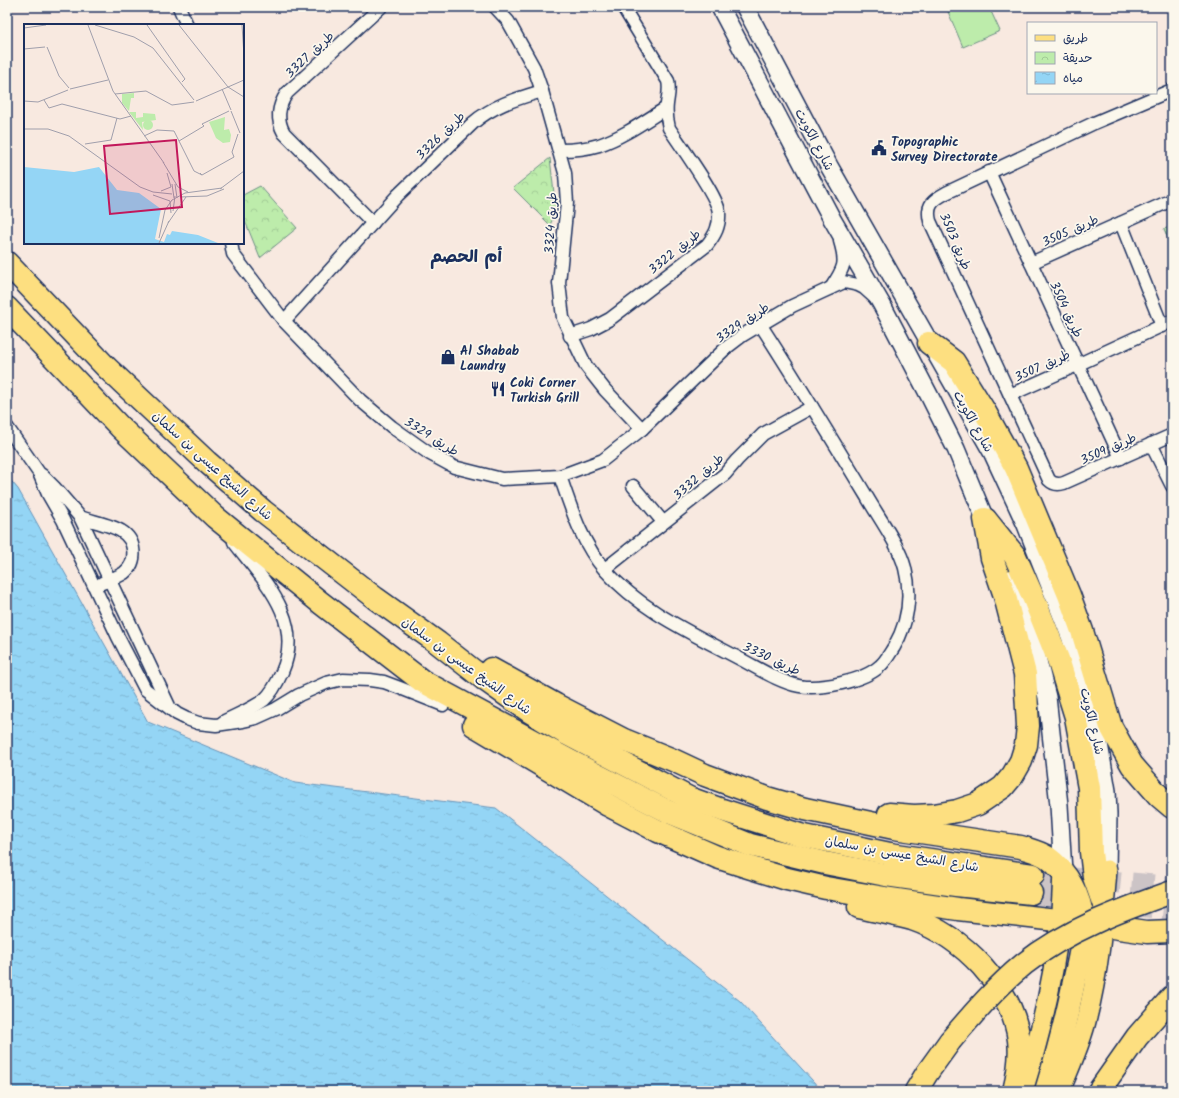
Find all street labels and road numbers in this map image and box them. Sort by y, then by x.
street label: طريق 3327 [281,27,339,84]
street label: شارع الكويت [788,105,839,175]
street label: طريق 3326 [411,107,471,165]
street label: طريق 3324 [539,192,564,255]
street label: طريق 3503 [933,209,976,274]
street label: طريق 3505 [1039,209,1102,253]
street label: طريق 3322 [644,224,706,280]
street label: طريق 3504 [1043,278,1088,342]
street label: طريق 3329 [712,297,774,349]
street label: طريق 3507 [1011,345,1074,388]
street label: شارع الكويت [947,387,998,457]
street label: شارع الشيخ عيسى بن سلمان [147,406,277,526]
street label: طريق 3329 [400,412,463,462]
street label: طريق 3509 [1077,428,1140,471]
street label: طريق 3332 [669,449,729,506]
street label: شارع الشيخ عيسى بن سلمان [397,612,535,720]
street label: طريق 3330 [739,637,804,682]
street label: شارع الكويت [1074,686,1109,757]
street label: شارع الشيخ عيسى بن سلمان [823,831,980,878]

